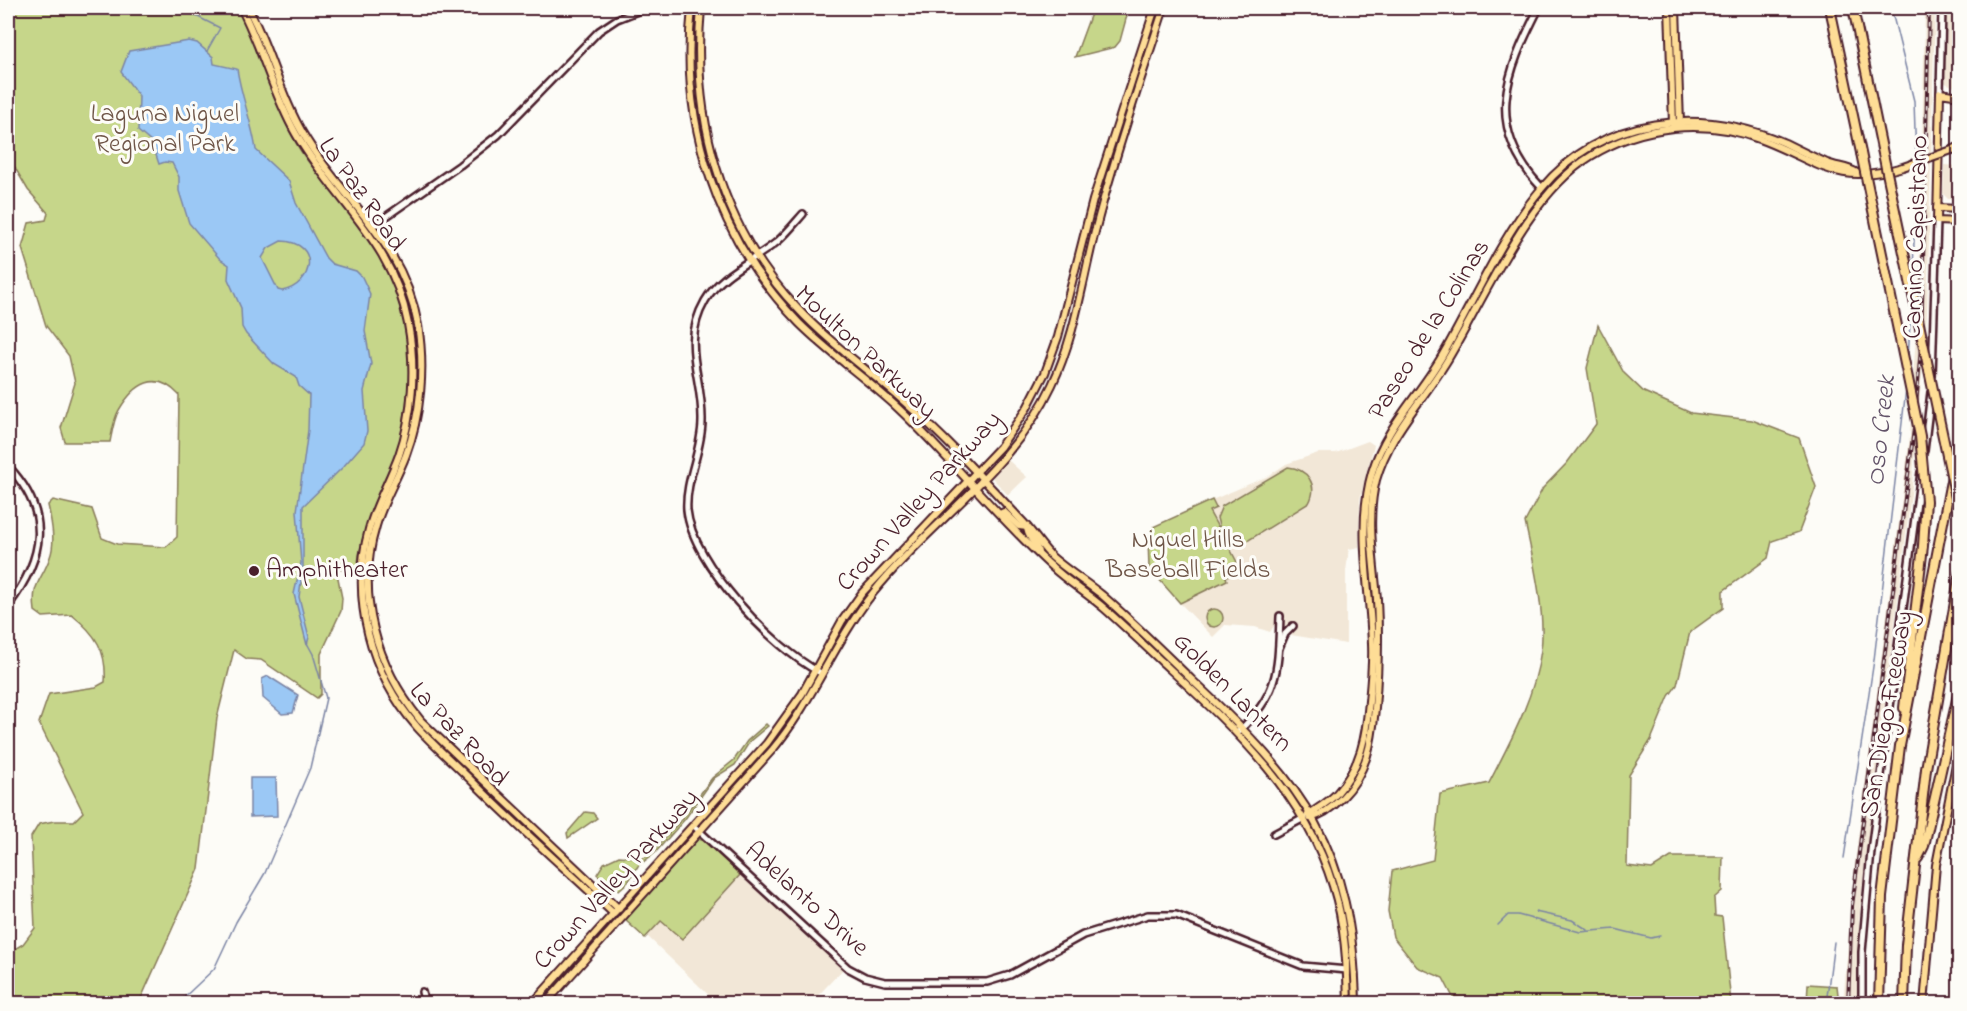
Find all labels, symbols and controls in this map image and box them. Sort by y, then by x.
park label: Laguna Niguel Regional Park [91,96,239,164]
street label: La Paz Road [308,130,415,260]
street label: Camino Capistrano [1894,135,1940,339]
street label: Paseo de la Colinas [1359,232,1501,428]
street label: Moulton Parkway [785,277,945,429]
water label: Oso Creek [1857,372,1907,488]
street label: Crown Valley Parkway [828,403,1012,601]
park label: Niguel Hills Baseball Fields [1105,522,1270,590]
place label: Amphitheater [266,552,409,590]
marker: Amphitheater [247,564,261,578]
street label: San Diego Freeway [1851,608,1925,820]
street label: Golden Lantern [1163,624,1301,762]
street label: La Paz Road [399,674,517,796]
street label: Crown Valley Parkway [525,781,709,979]
street label: Adelanto Drive [735,834,877,967]

